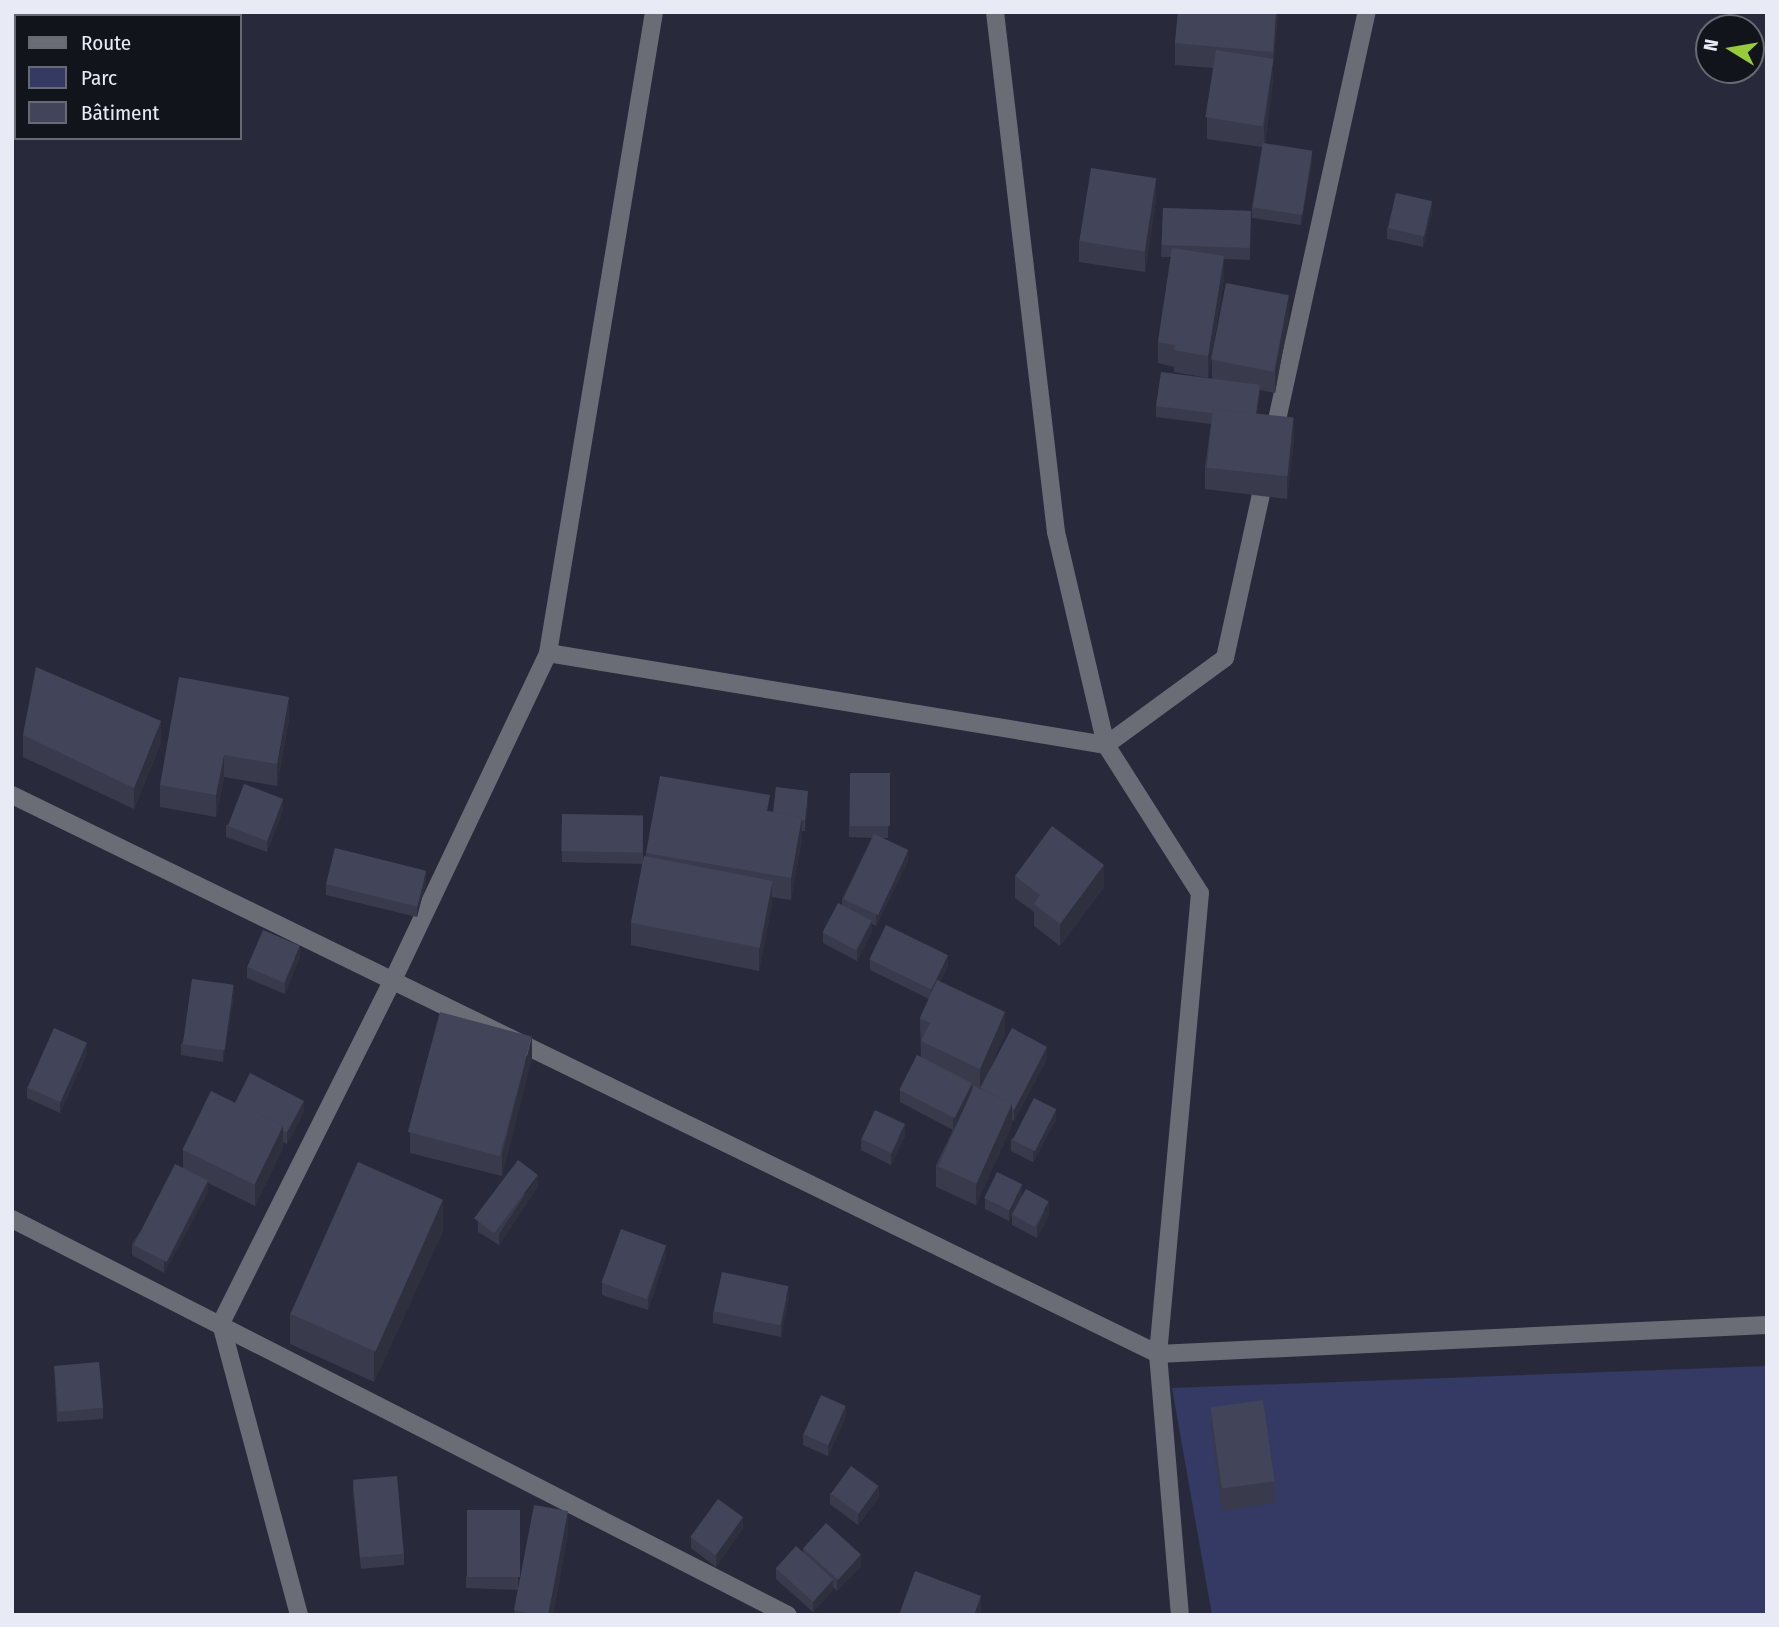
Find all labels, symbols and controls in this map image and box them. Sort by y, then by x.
legend [14,14,242,140]
north arrow [1695,14,1765,84]
text: Route [81,30,131,56]
text: N [1698,38,1723,53]
text: Parc [81,65,117,91]
text: Bâtiment [81,100,159,126]

